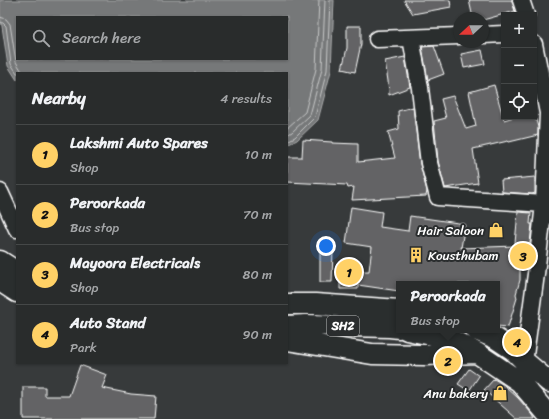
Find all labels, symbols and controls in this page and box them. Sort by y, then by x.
north arrow [453,12,489,48]
map controls [501,12,537,120]
button: + [501,12,537,48]
search box [16,16,288,60]
text: Search here [62,25,141,51]
icon: search [30,27,52,49]
button: − [501,48,537,84]
text: Nearby [32,83,86,113]
button: locate [501,84,537,120]
text: 4 results [220,87,272,110]
text: Lakshmi Auto Spares [70,130,208,156]
text: 1 [42,143,48,166]
text: 10 m [245,143,272,166]
text: Shop [70,156,98,179]
text: Peroorkada [70,190,145,216]
text: 2 [41,203,49,226]
text: 70 m [243,203,272,226]
text: Bus stop [70,216,119,239]
place label: Hair Saloon [417,219,484,242]
shop icon: Hair Saloon [487,221,505,239]
your location [316,236,336,256]
pin: 3 [510,241,536,271]
place label: Kousthubam [428,244,499,267]
building icon: Kousthubam [407,246,425,264]
text: Mayoora Electricals [70,250,200,276]
pin: 1 [336,257,362,287]
text: 3 [41,263,49,286]
text: 80 m [243,263,272,286]
text: Shop [70,276,98,299]
popup [396,281,500,333]
text: Peroorkada [410,283,486,309]
text: Bus stop [410,309,460,332]
text: Auto Stand [70,310,146,336]
road number: SH2 [327,316,359,336]
text: 4 [41,323,49,346]
text: 90 m [242,323,272,346]
pin: 4 [504,327,530,357]
text: Park [70,336,97,359]
pin: 2 [435,346,461,376]
place label: Anu bakery [422,382,488,405]
shop icon: Anu bakery [491,384,509,402]

